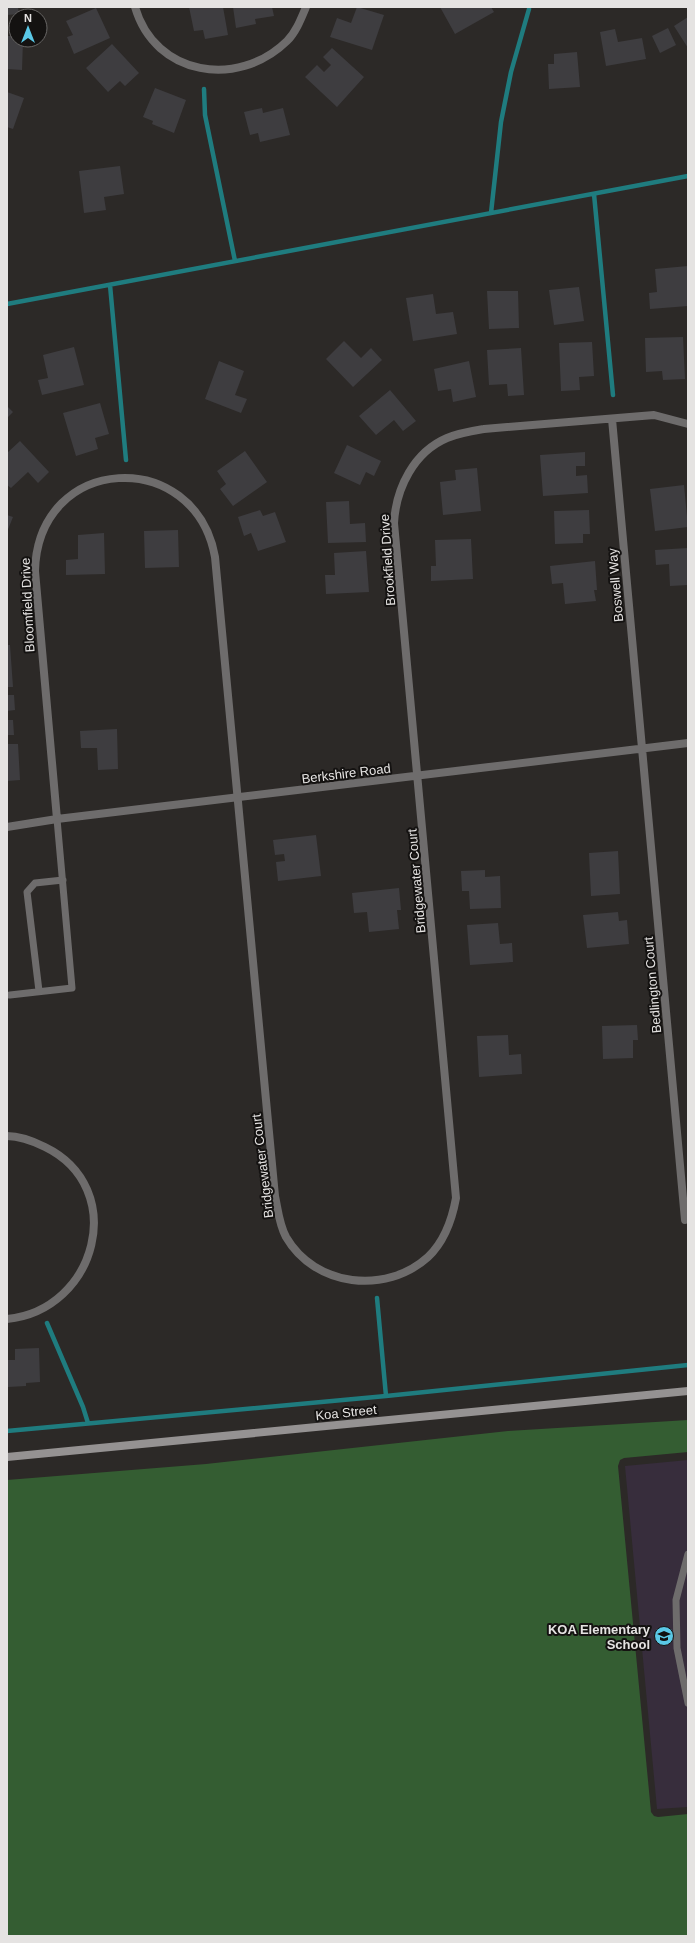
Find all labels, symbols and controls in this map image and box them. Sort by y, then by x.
north arrow [8,8,48,48]
text: N [24,12,32,24]
street label: Brookfield Drive [377,514,398,606]
street label: Boswell Way [605,547,626,622]
street label: Bloomfield Drive [18,557,37,653]
street label: Berkshire Road [301,761,391,786]
street label: Bridgewater Court [404,828,429,934]
street label: Bedlington Court [641,936,664,1034]
street label: Bridgewater Court [249,1113,276,1219]
street label: Koa Street [315,1402,378,1423]
place label: KOA Elementary School [548,1622,651,1652]
school or university icon: KOA Elementary School [653,1625,675,1647]

